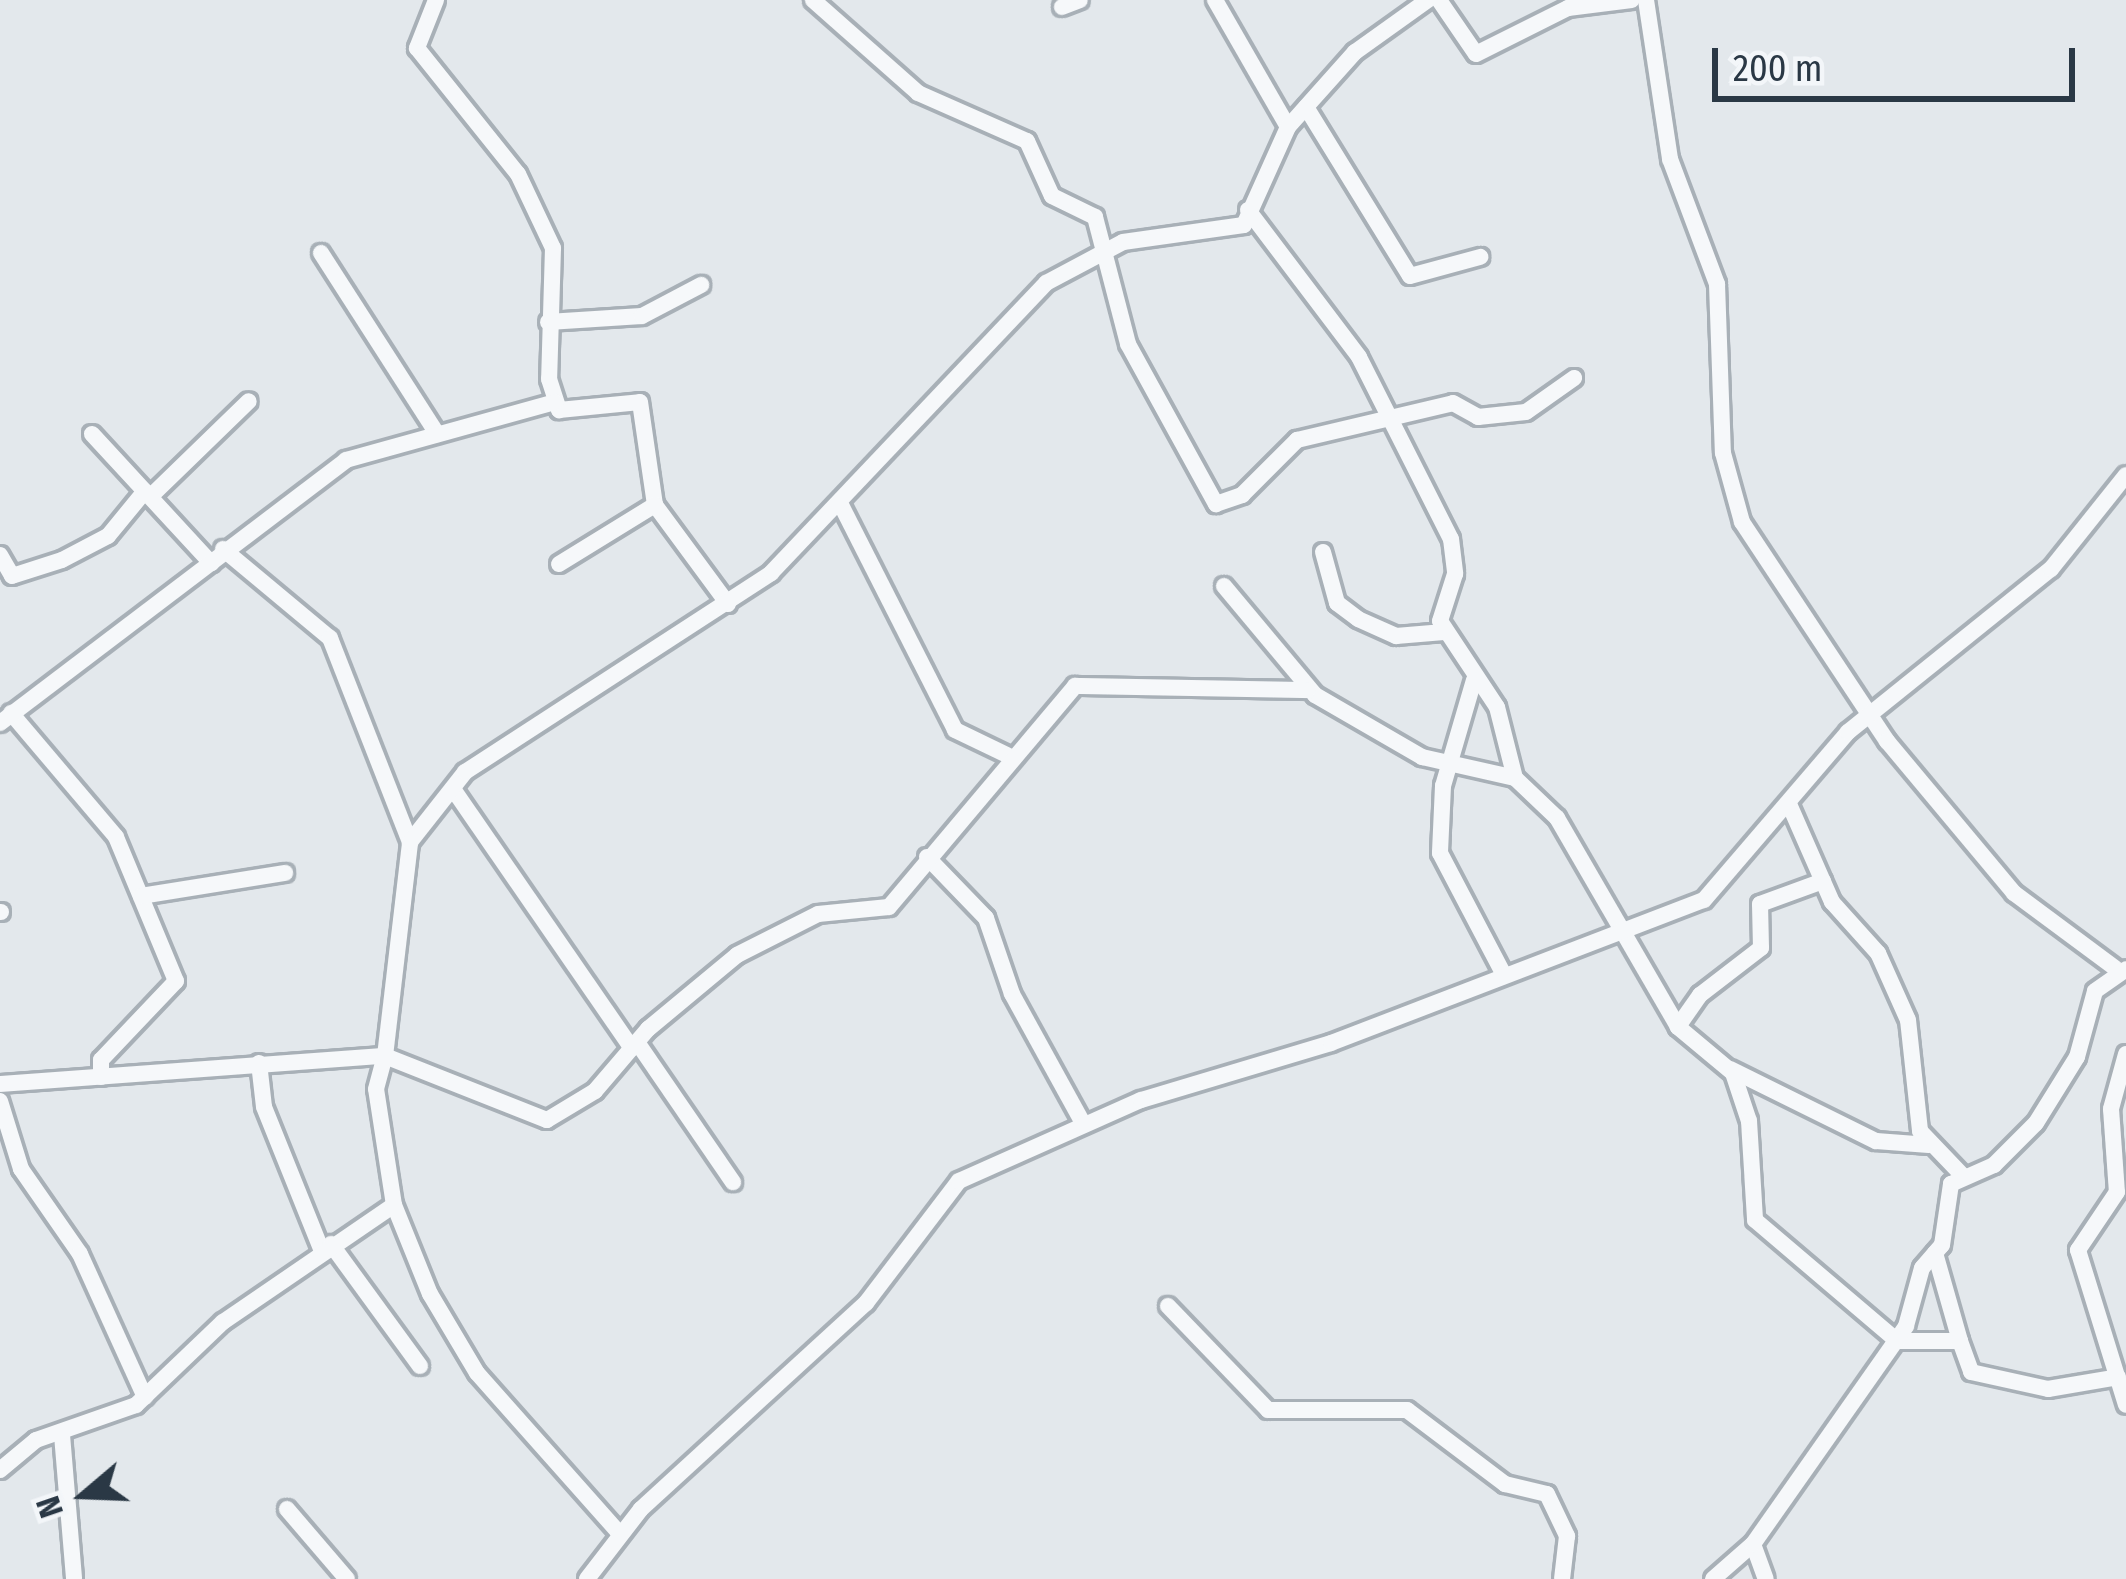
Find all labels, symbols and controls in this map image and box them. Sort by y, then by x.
scale bar [1718,24,2081,98]
text: 200 m [1733,47,1823,91]
north arrow [24,1435,144,1555]
text: N [28,1491,72,1523]

